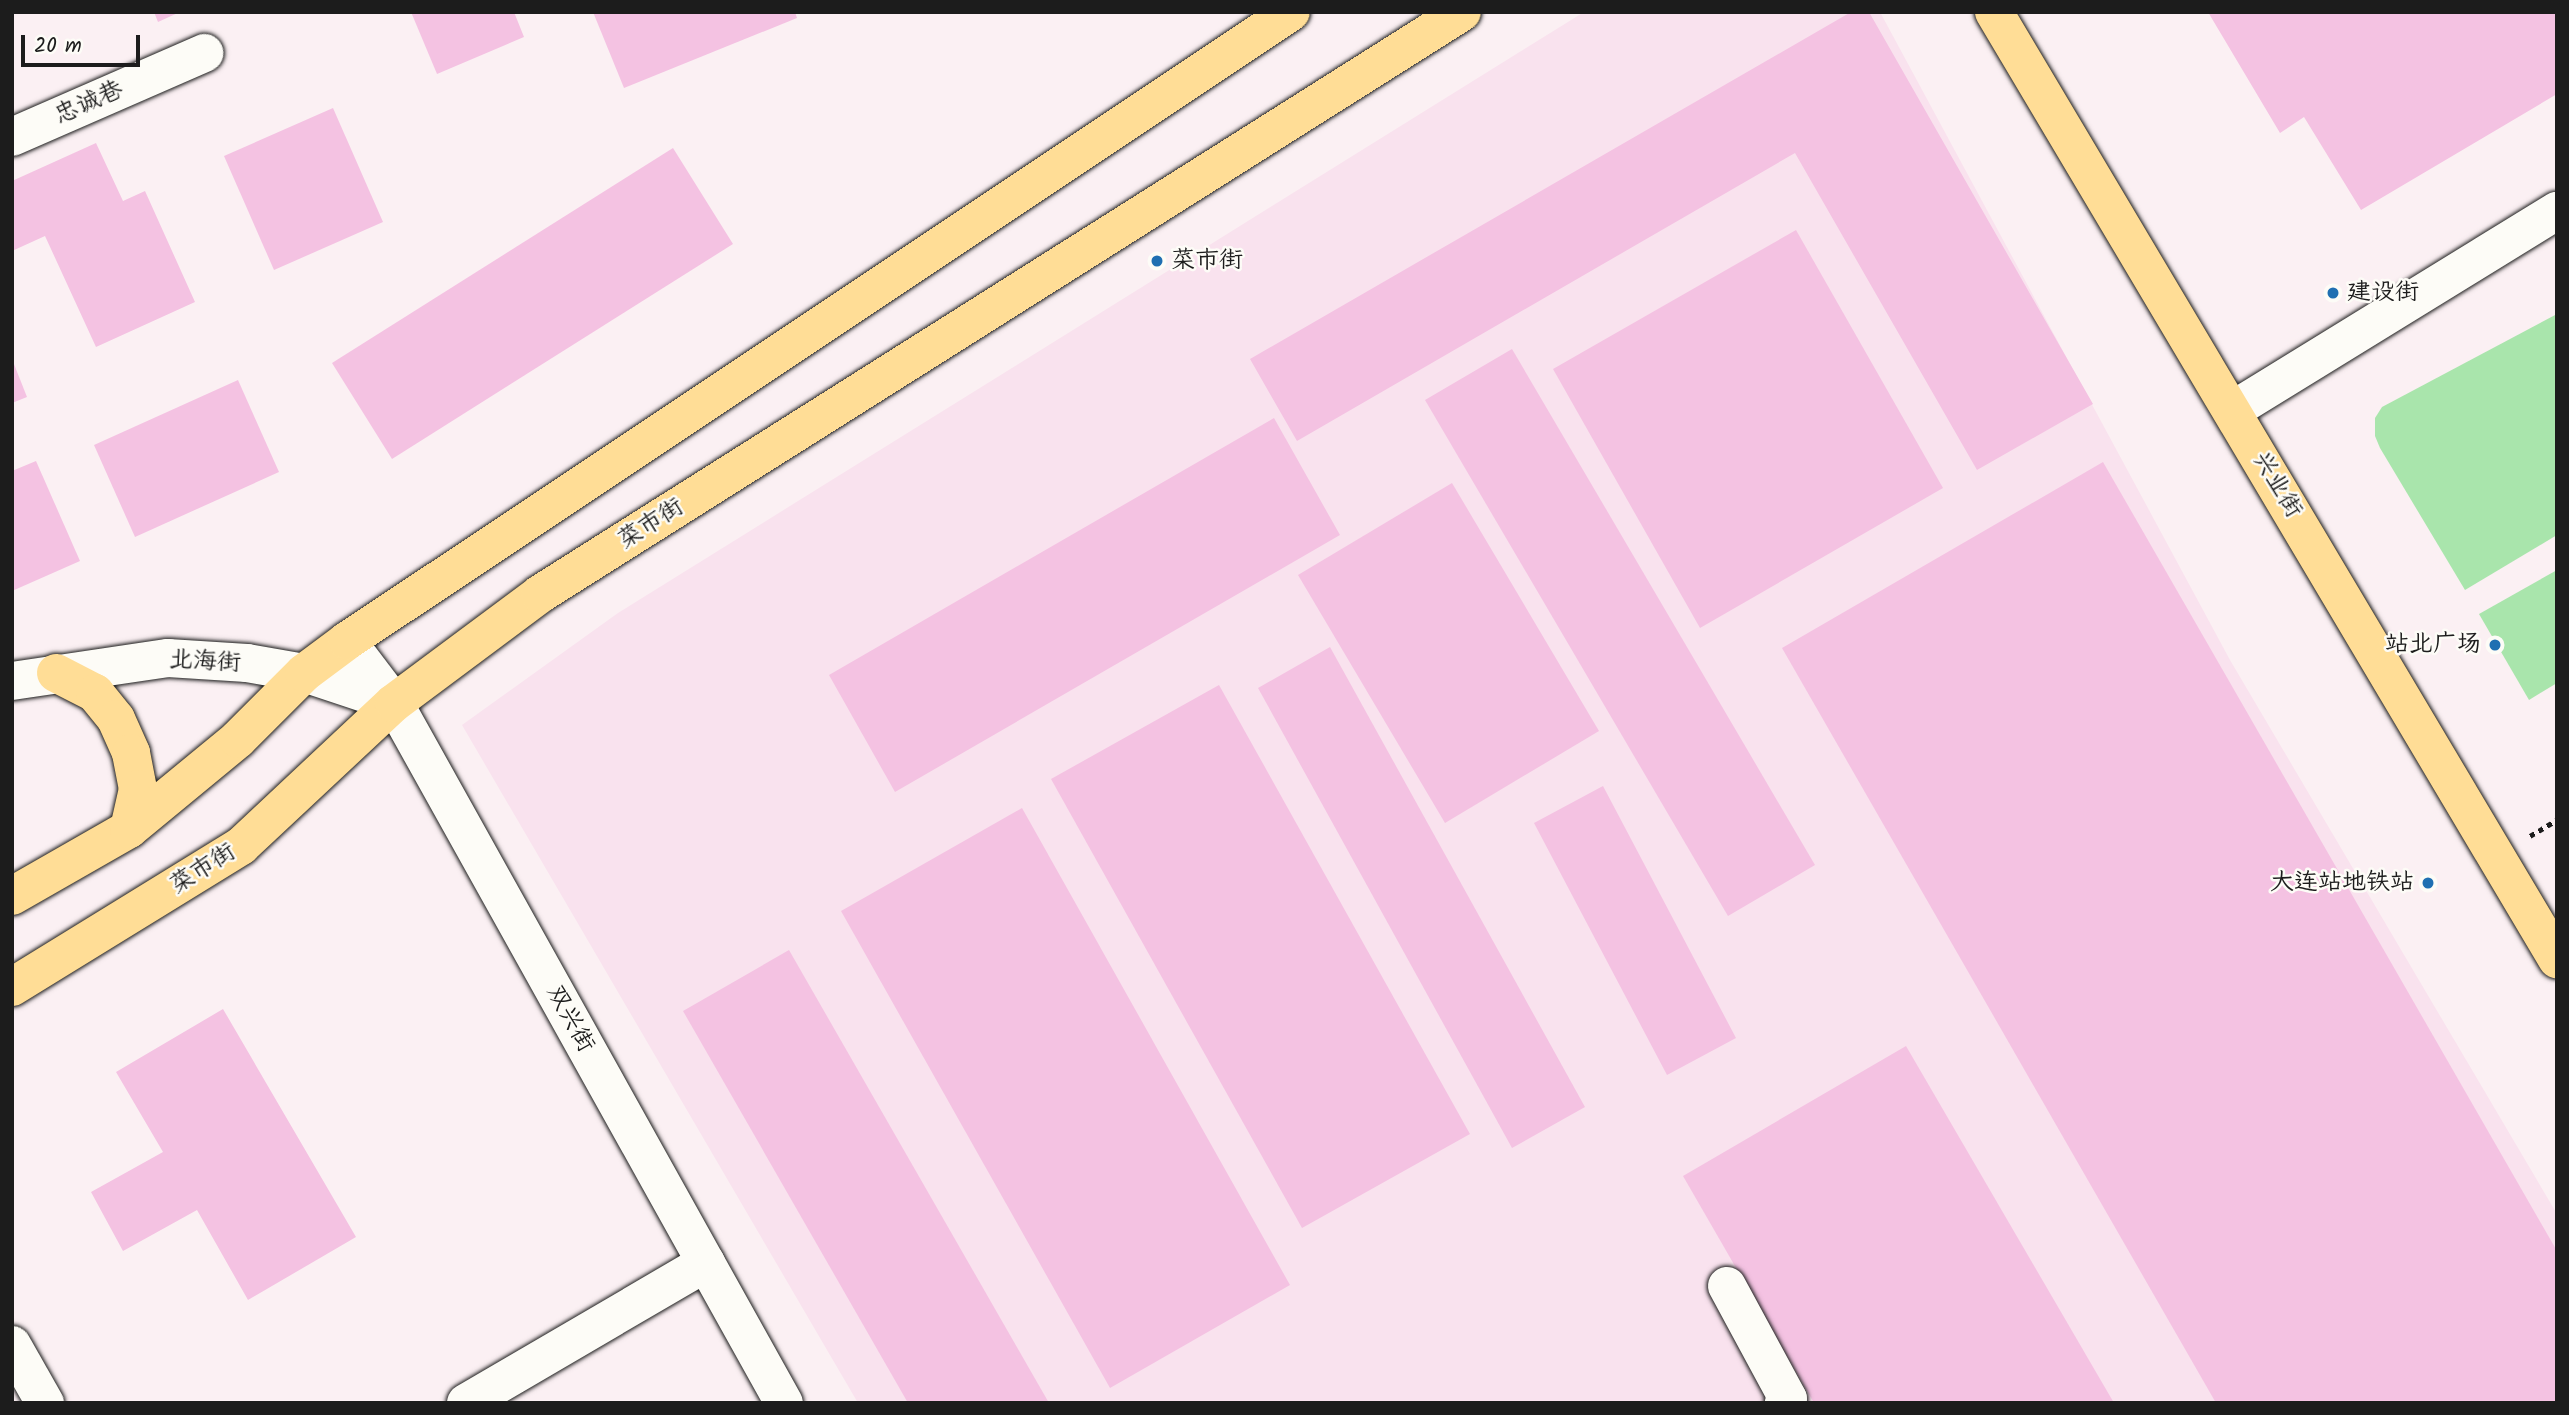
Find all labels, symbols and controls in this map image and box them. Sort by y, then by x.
scale bar [24,21,144,65]
text: 20 m [34,30,82,63]
street label: 忠诚巷 [50,75,128,131]
place label: 菜市街 [1171,247,1243,275]
marker: 菜市街 [1149,253,1165,269]
place label: 建设街 [2347,279,2419,307]
marker: 建设街 [2325,285,2341,301]
street label: 兴业街 [2246,447,2308,523]
street label: 菜市街 [613,493,689,555]
place label: 站北广场 [2385,631,2481,659]
marker: 站北广场 [2487,637,2503,653]
street label: 北海街 [168,646,242,678]
street label: 菜市街 [165,838,241,900]
place label: 大连站地铁站 [2270,869,2414,897]
marker: 大连站地铁站 [2420,875,2436,891]
street label: 双兴街 [540,981,600,1057]

